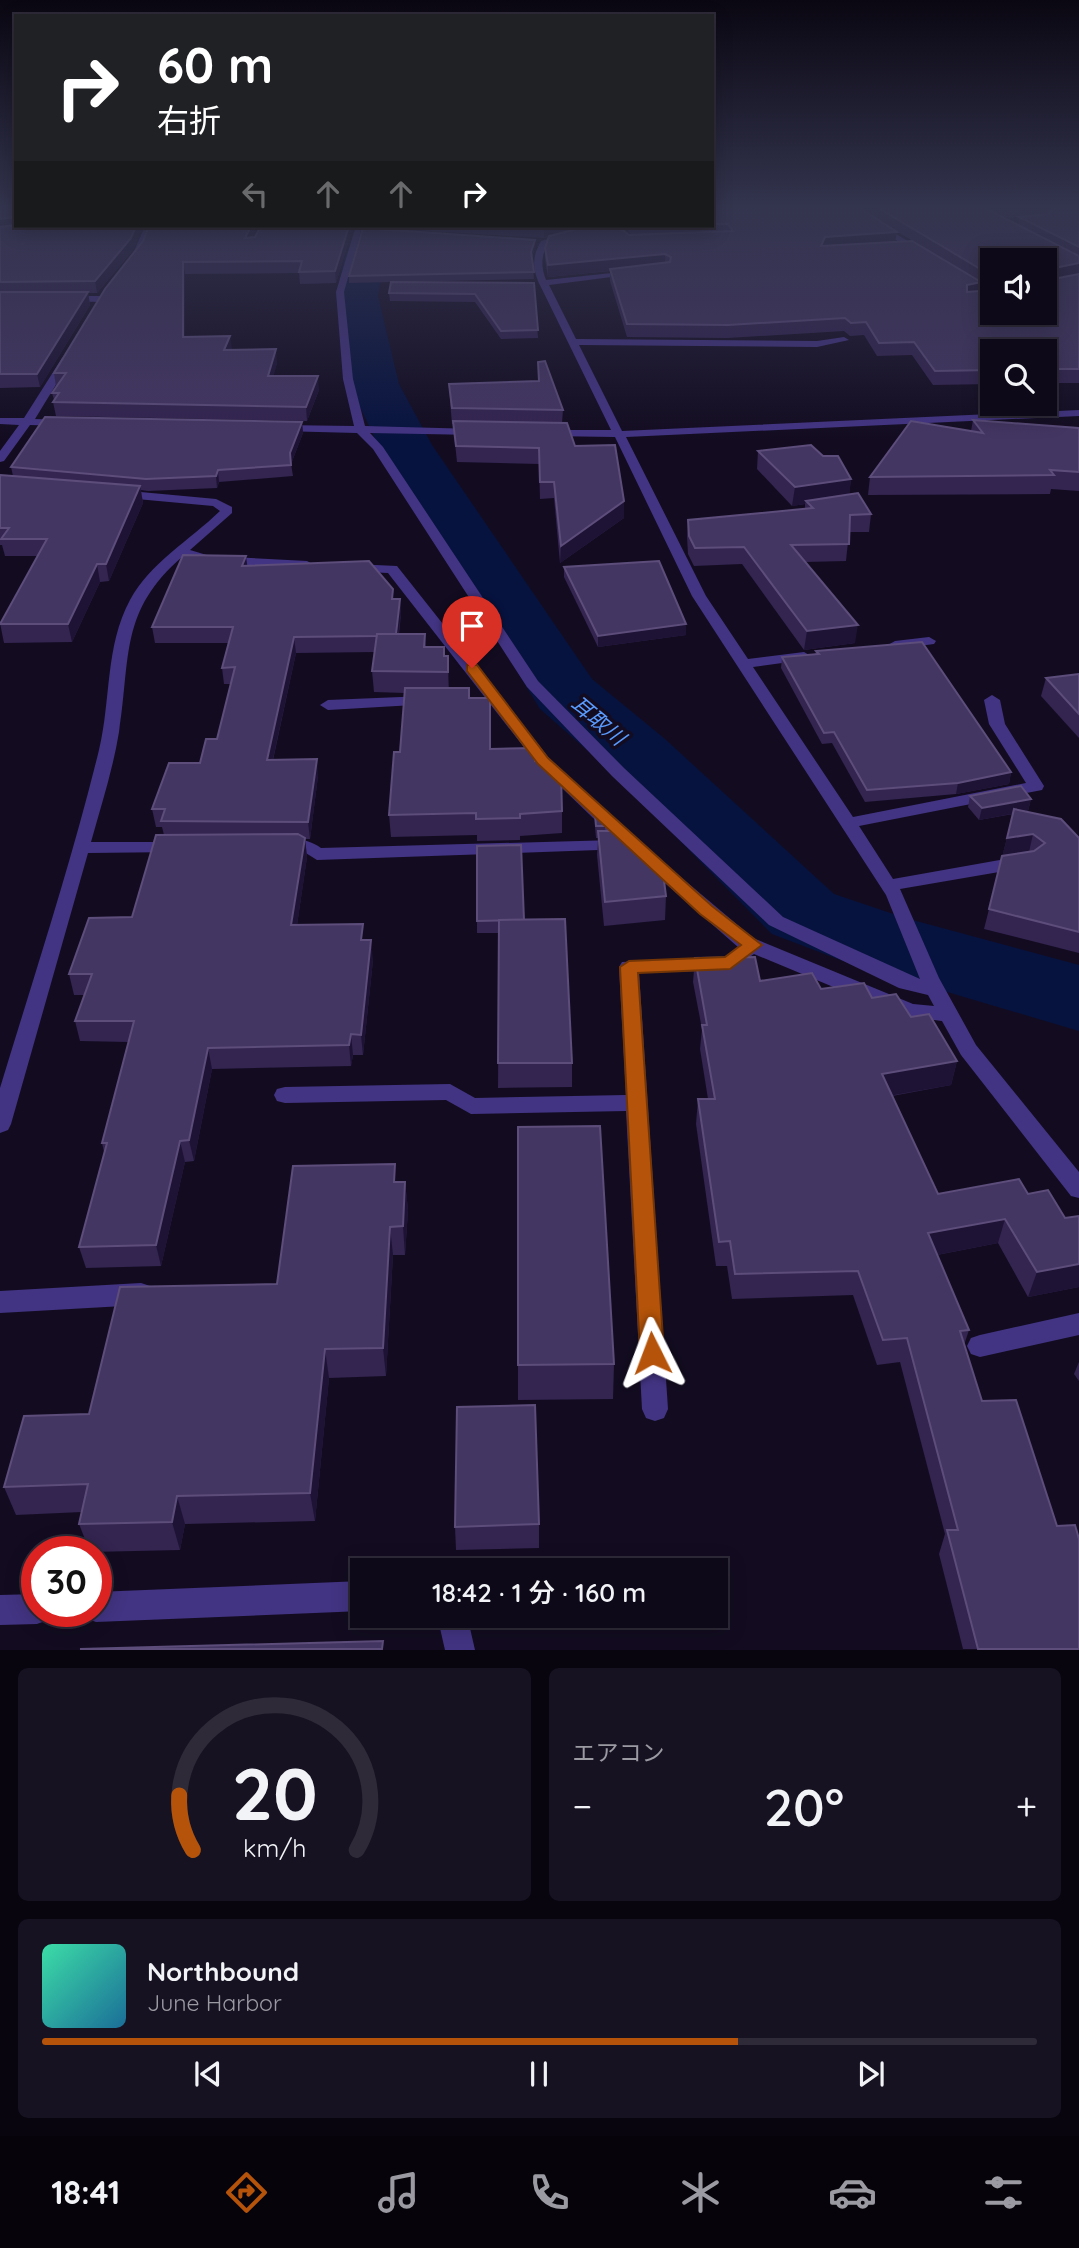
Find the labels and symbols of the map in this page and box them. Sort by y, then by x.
pin [442,596,502,668]
water label: 耳取川 [566,690,633,752]
position arrow [615,1316,689,1390]
speed limit sign: 30 [21,1536,112,1627]

